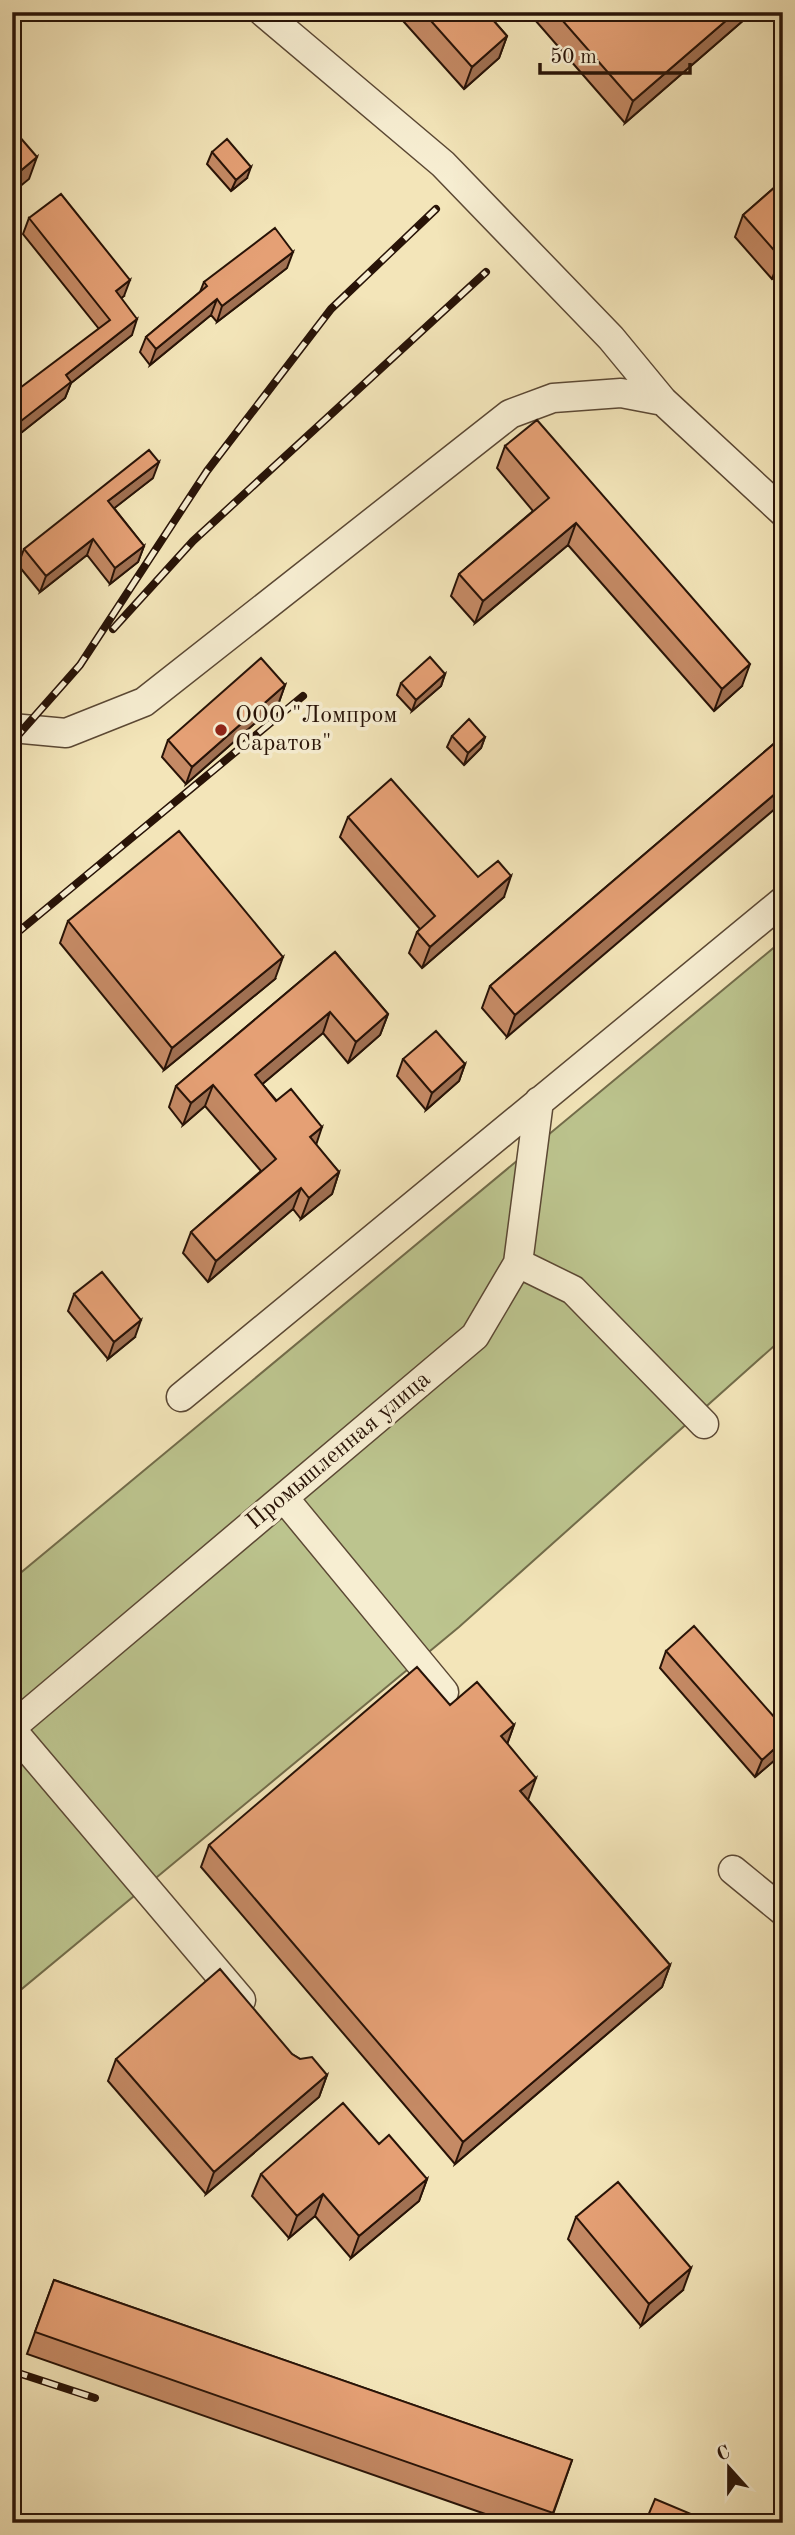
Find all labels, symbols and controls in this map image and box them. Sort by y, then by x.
scale bar [540,32,690,76]
text: 50 m [550,47,597,68]
place label: ООО "Ломпром Саратов" [235,704,397,756]
marker: ООО "Ломпром Саратов" [213,722,229,738]
street label: Промышленная улица [242,1367,436,1535]
north arrow [694,2434,764,2504]
text: С [715,2443,733,2466]

